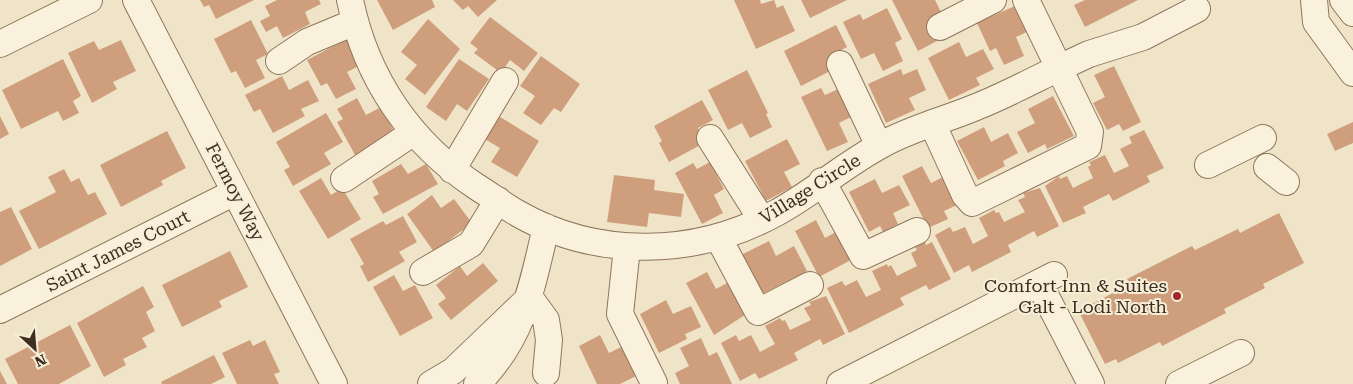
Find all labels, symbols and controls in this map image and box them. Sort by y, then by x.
street label: Fermoy Way [202,139,269,245]
street label: Village Circle [755,149,864,228]
street label: Saint James Court [43,205,193,296]
place label: Comfort Inn & Suites Galt - Lodi North [984,275,1167,317]
marker: Comfort Inn & Suites Galt - Lodi North [1171,290,1183,302]
north arrow [10,324,60,374]
text: N [32,351,49,370]

